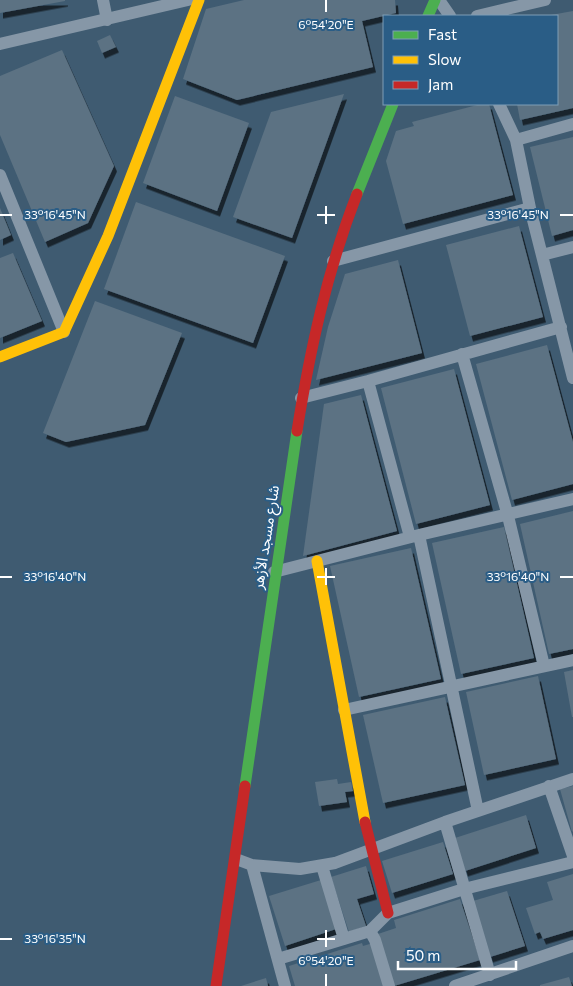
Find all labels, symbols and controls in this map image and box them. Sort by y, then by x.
legend [383,15,558,105]
text: 6°54'20"E [298,17,354,31]
text: Fast [428,25,457,43]
text: Slow [428,50,461,68]
text: Jam [428,75,453,93]
text: 33°16'45"N [24,207,86,221]
text: 33°16'45"N [487,207,549,221]
street label: شارع مسجد الأزهر [248,484,286,592]
text: 33°16'40"N [24,569,86,583]
text: 33°16'40"N [487,569,549,583]
text: 33°16'35"N [24,931,86,945]
scale bar [398,938,516,970]
text: 50 m [406,946,440,964]
text: 6°54'20"E [298,953,354,967]

